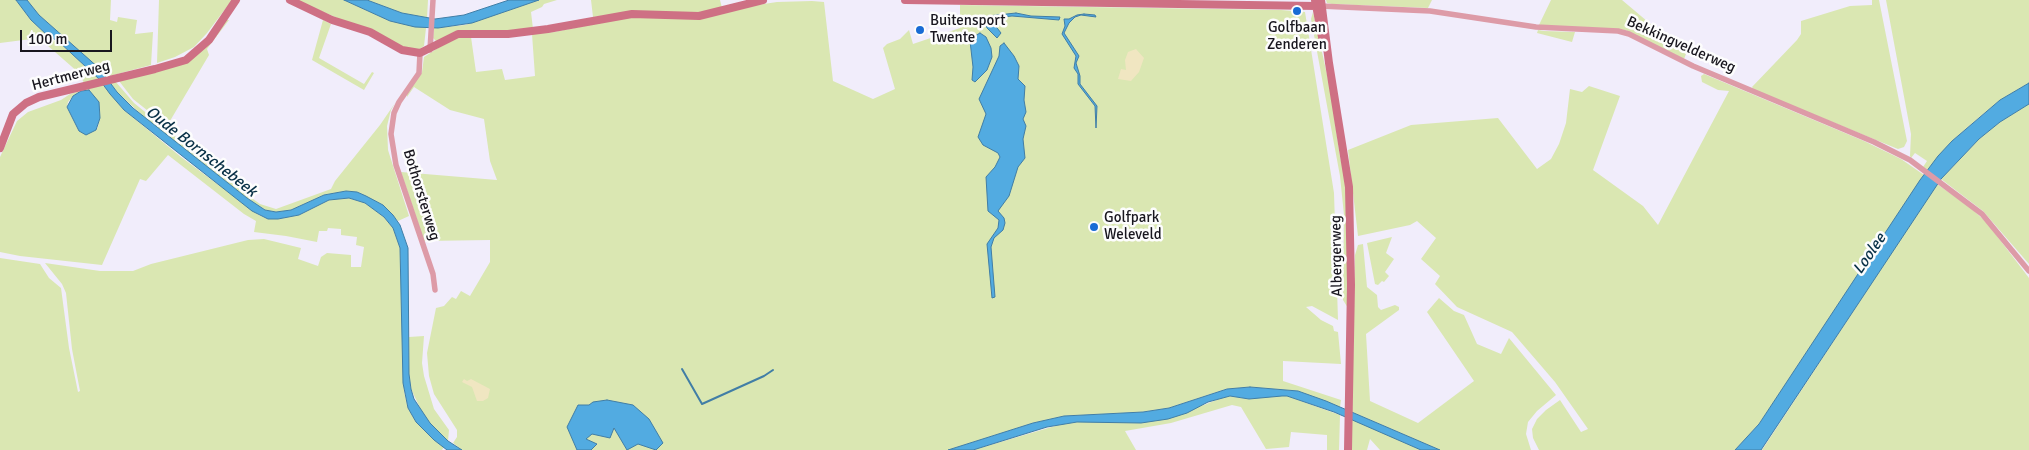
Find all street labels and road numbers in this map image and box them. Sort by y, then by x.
street label: Bekkingvelderweg [1624,13,1738,77]
street label: Hertmerweg [30,57,112,95]
street label: Bothorsterweg [399,147,443,243]
street label: Albergerweg [1327,215,1347,297]

